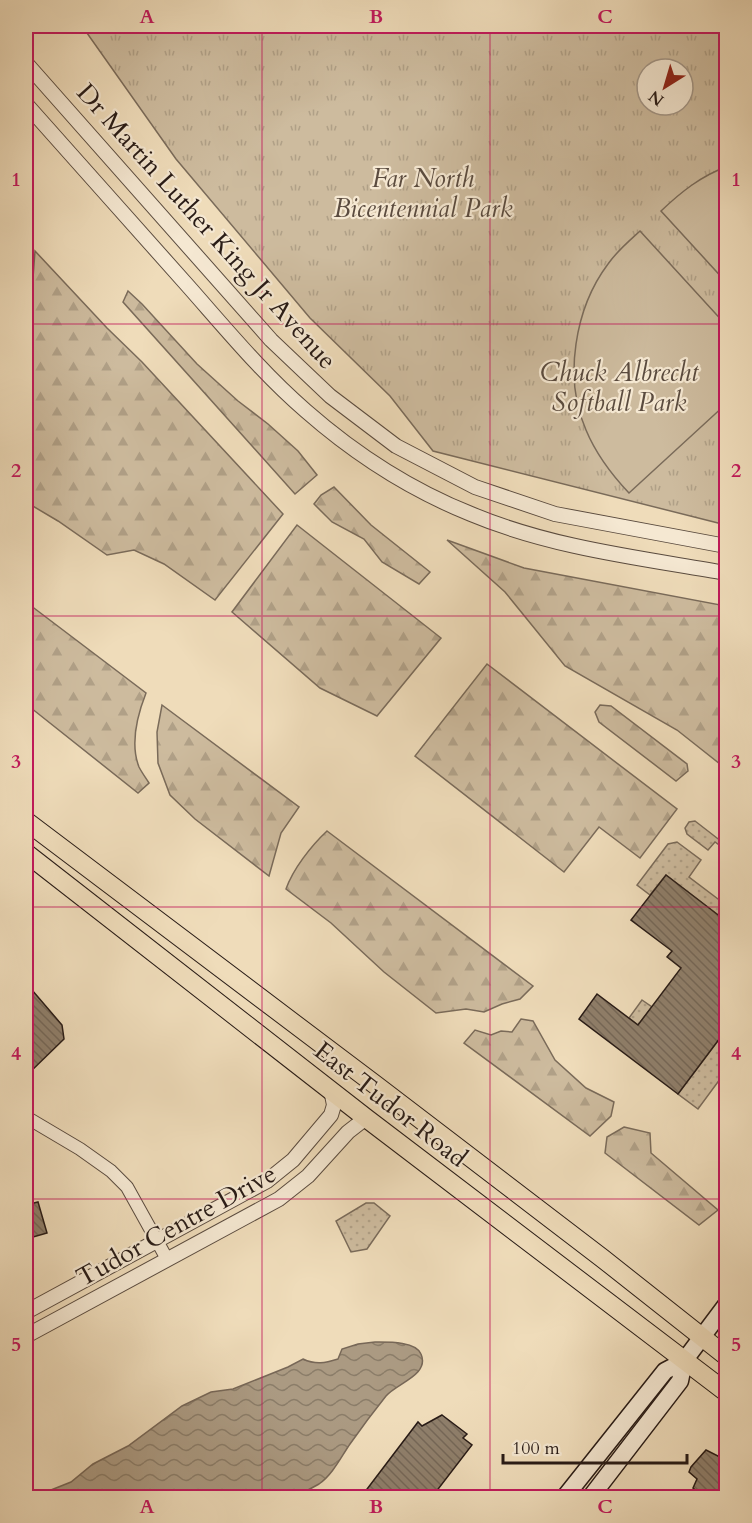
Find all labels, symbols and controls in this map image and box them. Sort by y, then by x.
text: A [139,3,155,30]
text: B [369,3,383,30]
text: C [597,3,613,30]
north arrow [635,57,695,117]
street label: Dr Martin Luther King Jr Avenue [69,76,345,377]
text: N [644,85,669,111]
park label: Far North Bicentennial Park [333,161,513,226]
text: 1 [11,166,21,193]
text: 1 [731,166,741,193]
park label: Chuck Albrecht Softball Park [540,355,699,420]
text: 2 [11,457,21,484]
text: 2 [731,457,741,484]
text: 3 [11,748,21,775]
text: 3 [731,748,741,775]
street label: East Tudor Road [307,1033,475,1176]
text: 4 [11,1040,21,1067]
text: 4 [731,1040,741,1067]
street label: Tudor Centre Drive [70,1156,282,1295]
text: 5 [11,1331,21,1358]
text: 5 [731,1331,741,1358]
scale bar [503,1427,688,1465]
text: 100 m [512,1436,560,1461]
text: A [139,1493,155,1520]
text: B [369,1493,383,1520]
text: C [597,1493,613,1520]

